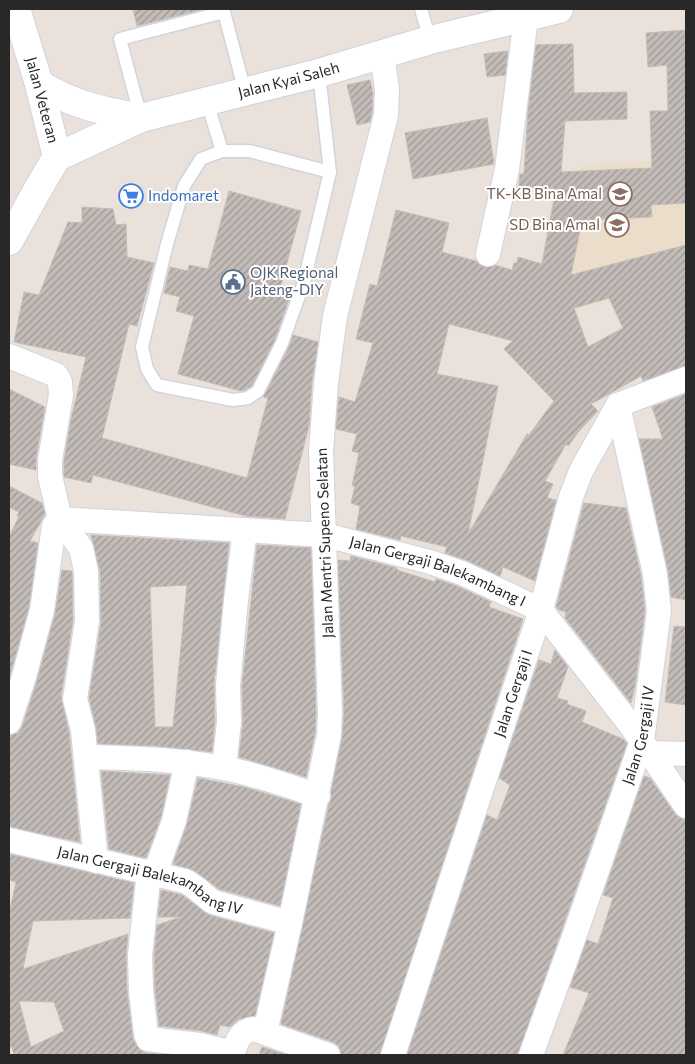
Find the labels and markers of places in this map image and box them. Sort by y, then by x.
school or university icon: TK-KB Bina Amal [607,181,633,207]
supermarket icon: Indomaret [118,183,144,209]
place label: TK-KB Bina Amal [486,184,602,202]
place label: Indomaret [148,186,219,204]
school or university icon: SD Bina Amal [604,212,630,238]
place label: SD Bina Amal [509,215,600,233]
place label: OJK Regional Jateng-DIY [250,263,338,298]
public building icon: OJK Regional Jateng-DIY [220,269,246,295]

